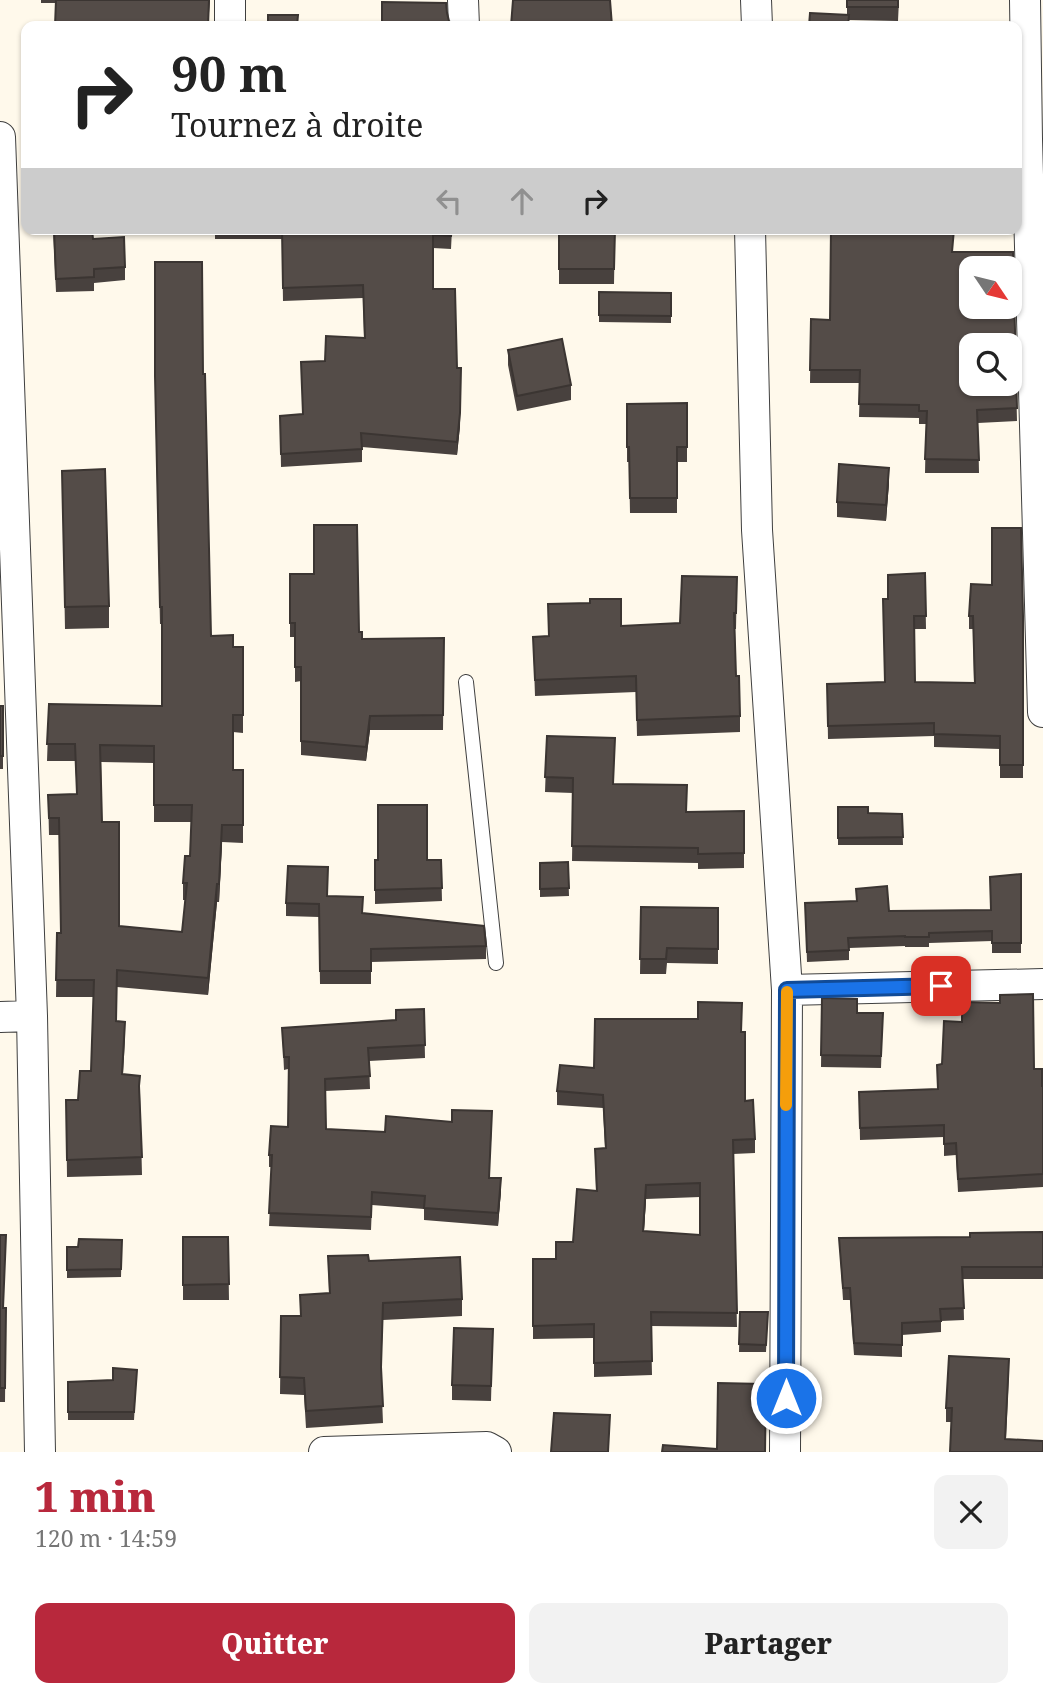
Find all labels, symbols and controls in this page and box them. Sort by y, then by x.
text: 90 m [171,40,287,106]
icon: right [56,49,147,140]
text: Tournez à droite [171,103,423,146]
icon: left [430,182,468,220]
icon: ahead [503,182,541,220]
icon: right [576,182,614,220]
north arrow [959,256,1022,318]
map controls [959,256,1022,396]
button: search [959,333,1022,396]
pin [911,956,971,1016]
icon: arrive [922,967,960,1005]
position arrow [749,1361,823,1435]
text: 1 min [35,1467,156,1524]
button: close [934,1475,1008,1549]
text: 120 m · 14:59 [35,1522,177,1554]
button: Quitter [35,1603,515,1683]
button: Partager [529,1603,1008,1683]

